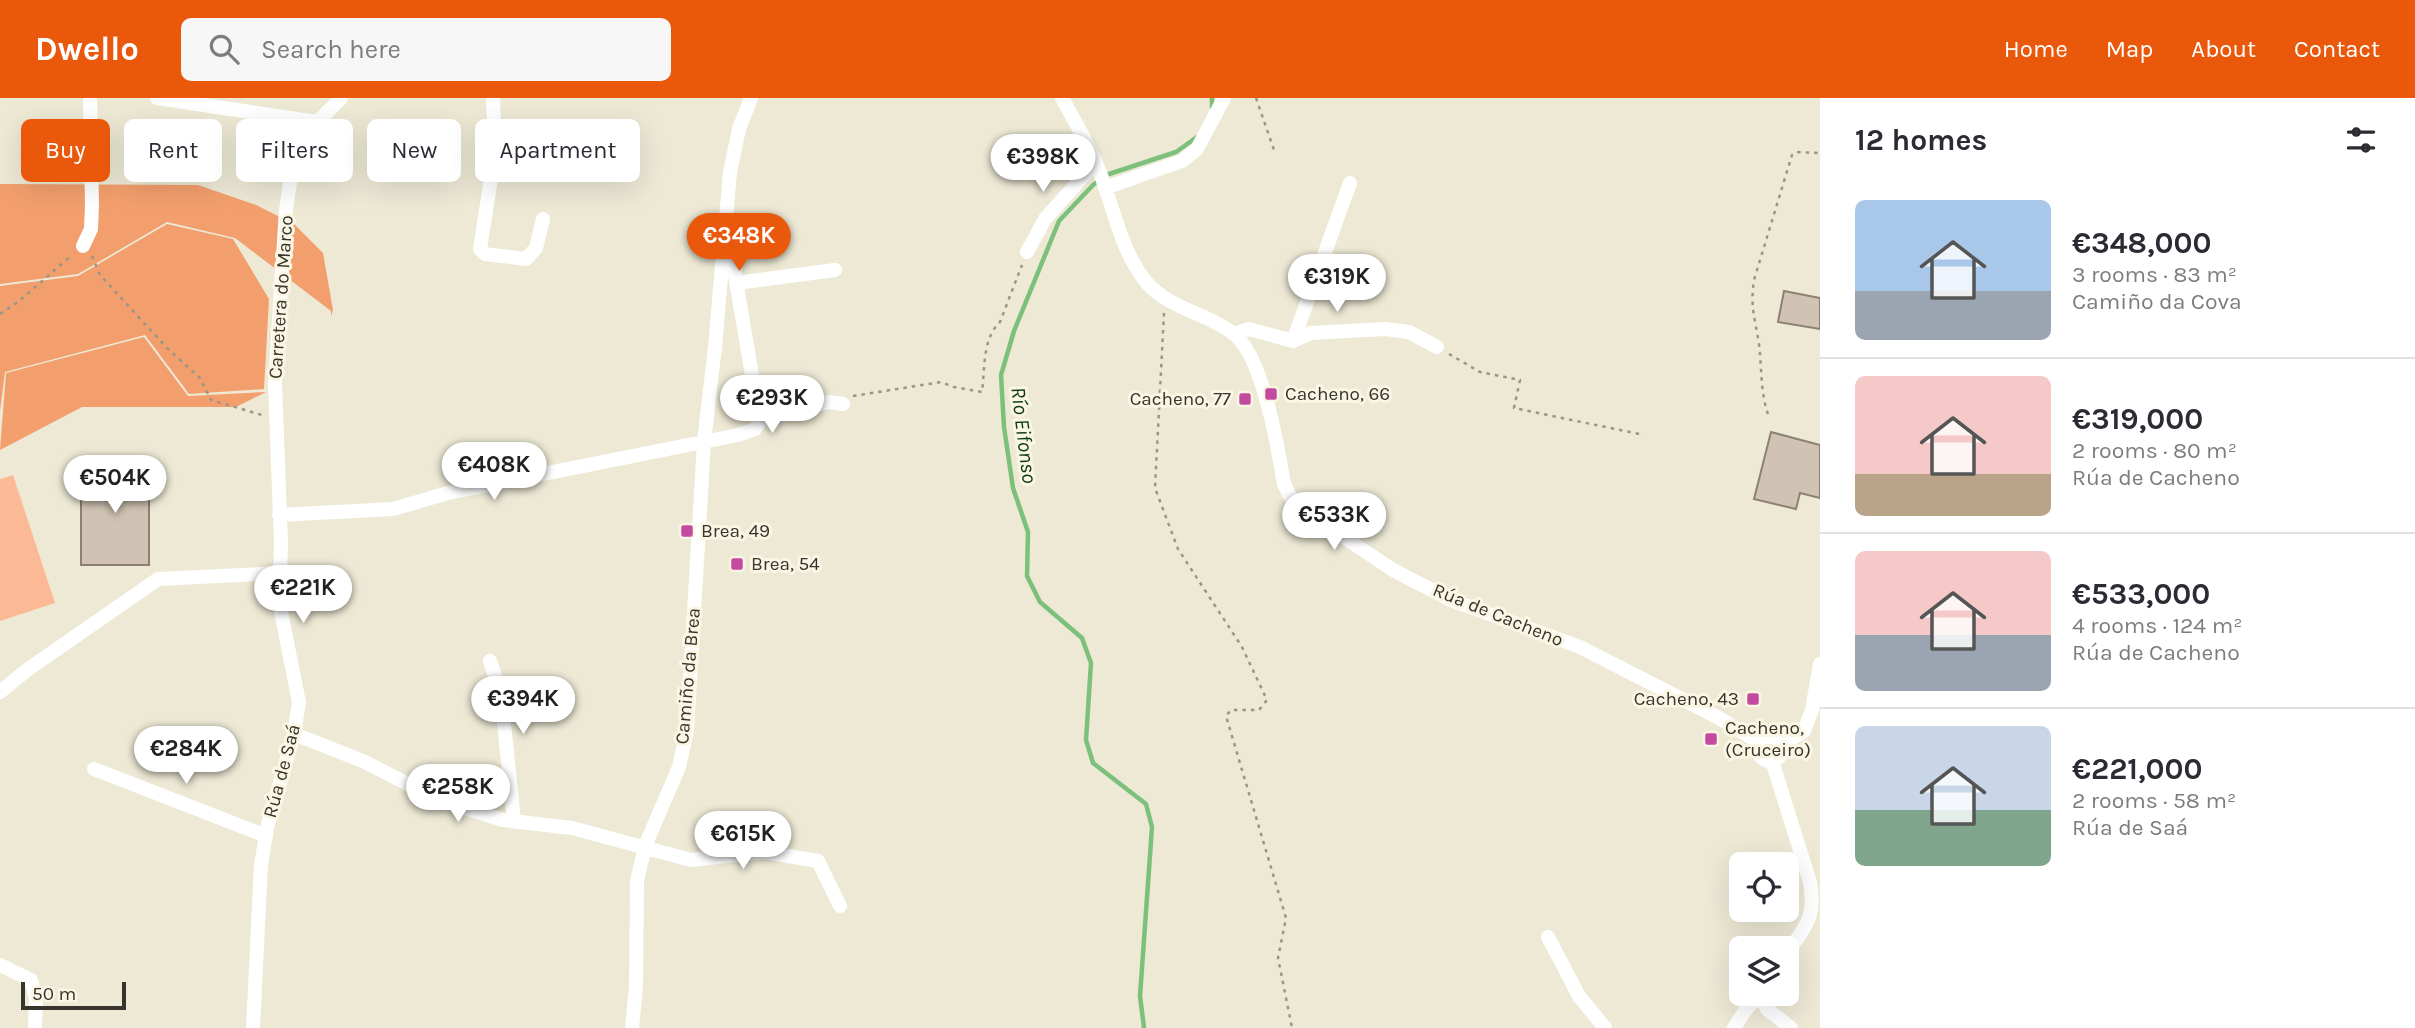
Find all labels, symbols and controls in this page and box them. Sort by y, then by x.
search box [181,18,671,81]
text: Dwello [35,30,139,68]
icon: search [205,30,243,68]
text: Search here [261,34,401,65]
text: Home [2004,35,2068,63]
text: Map [2106,35,2153,63]
text: About [2191,35,2256,63]
text: Contact [2294,35,2380,63]
chip: Buy [21,119,110,182]
chip: Rent [124,119,222,182]
chip: Filters [236,119,353,182]
chip: New [367,119,461,182]
chip: Apartment [475,119,640,182]
icon: filters [2342,121,2380,159]
text: 12 homes [1855,122,1987,158]
pin: €398K [994,134,1092,194]
text: €398K [1007,143,1079,170]
street label: Carretera do Marco [264,214,298,380]
pin: €348K [690,214,788,273]
text: €348K [703,222,775,249]
text: €348,000 [2072,225,2211,261]
icon: home [1911,228,1995,312]
pin: €319K [1288,254,1386,314]
text: 3 rooms · 83 m² [2072,261,2237,288]
text: €319K [1304,263,1370,290]
text: Camiño da Cova [2072,288,2242,315]
pin: €293K [723,376,821,435]
place label: Cacheno, 66 [1285,383,1390,405]
text: €293K [736,384,808,411]
water label: Río Eifonso [1006,386,1042,485]
marker: Cacheno, 66 [1263,386,1279,402]
place label: Cacheno, 77 [1130,388,1231,410]
marker: Cacheno, 77 [1237,391,1253,407]
text: €319,000 [2072,401,2203,437]
icon: home [1911,404,1995,488]
text: 2 rooms · 80 m² [2072,437,2237,464]
pin: €408K [445,442,543,502]
text: €408K [458,451,530,478]
pin: €504K [66,456,164,515]
text: €504K [79,464,151,491]
text: Rúa de Cacheno [2072,464,2240,491]
pin: €533K [1285,492,1383,552]
text: €533K [1298,501,1370,528]
place label: Brea, 49 [701,520,770,542]
marker: Brea, 49 [679,523,695,539]
place label: Brea, 54 [751,553,820,575]
marker: Brea, 54 [729,556,745,572]
pin: €221K [254,566,352,625]
text: €221K [270,574,336,601]
text: €533,000 [2072,576,2210,612]
street label: Rúa de Cacheno [1430,579,1566,651]
icon: home [1911,579,1995,663]
street label: Camiño da Brea [671,607,705,745]
text: 4 rooms · 124 m² [2072,612,2242,639]
text: Rúa de Cacheno [2072,639,2240,666]
pin: €394K [474,676,572,736]
text: €394K [487,685,559,712]
place label: Cacheno, 43 [1634,688,1739,710]
marker: Cacheno, 43 [1745,691,1761,707]
place label: Cacheno, (Cruceiro) [1725,717,1811,761]
street label: Rúa de Saá [259,722,305,820]
pin: €284K [137,726,235,786]
marker: Cacheno, (Cruceiro) [1703,731,1719,747]
text: €284K [150,735,222,762]
text: €221,000 [2072,751,2203,787]
icon: home [1911,754,1995,838]
pin: €258K [409,764,507,824]
text: €258K [422,773,494,800]
text: 2 rooms · 58 m² [2072,787,2236,814]
pin: €615K [694,812,792,871]
text: Rúa de Saá [2072,814,2188,841]
text: €615K [710,820,776,847]
map controls [1729,852,1799,1006]
button: locate [1729,852,1799,922]
button: layers [1729,936,1799,1006]
scale bar [21,979,126,1011]
text: 50 m [32,983,76,1005]

